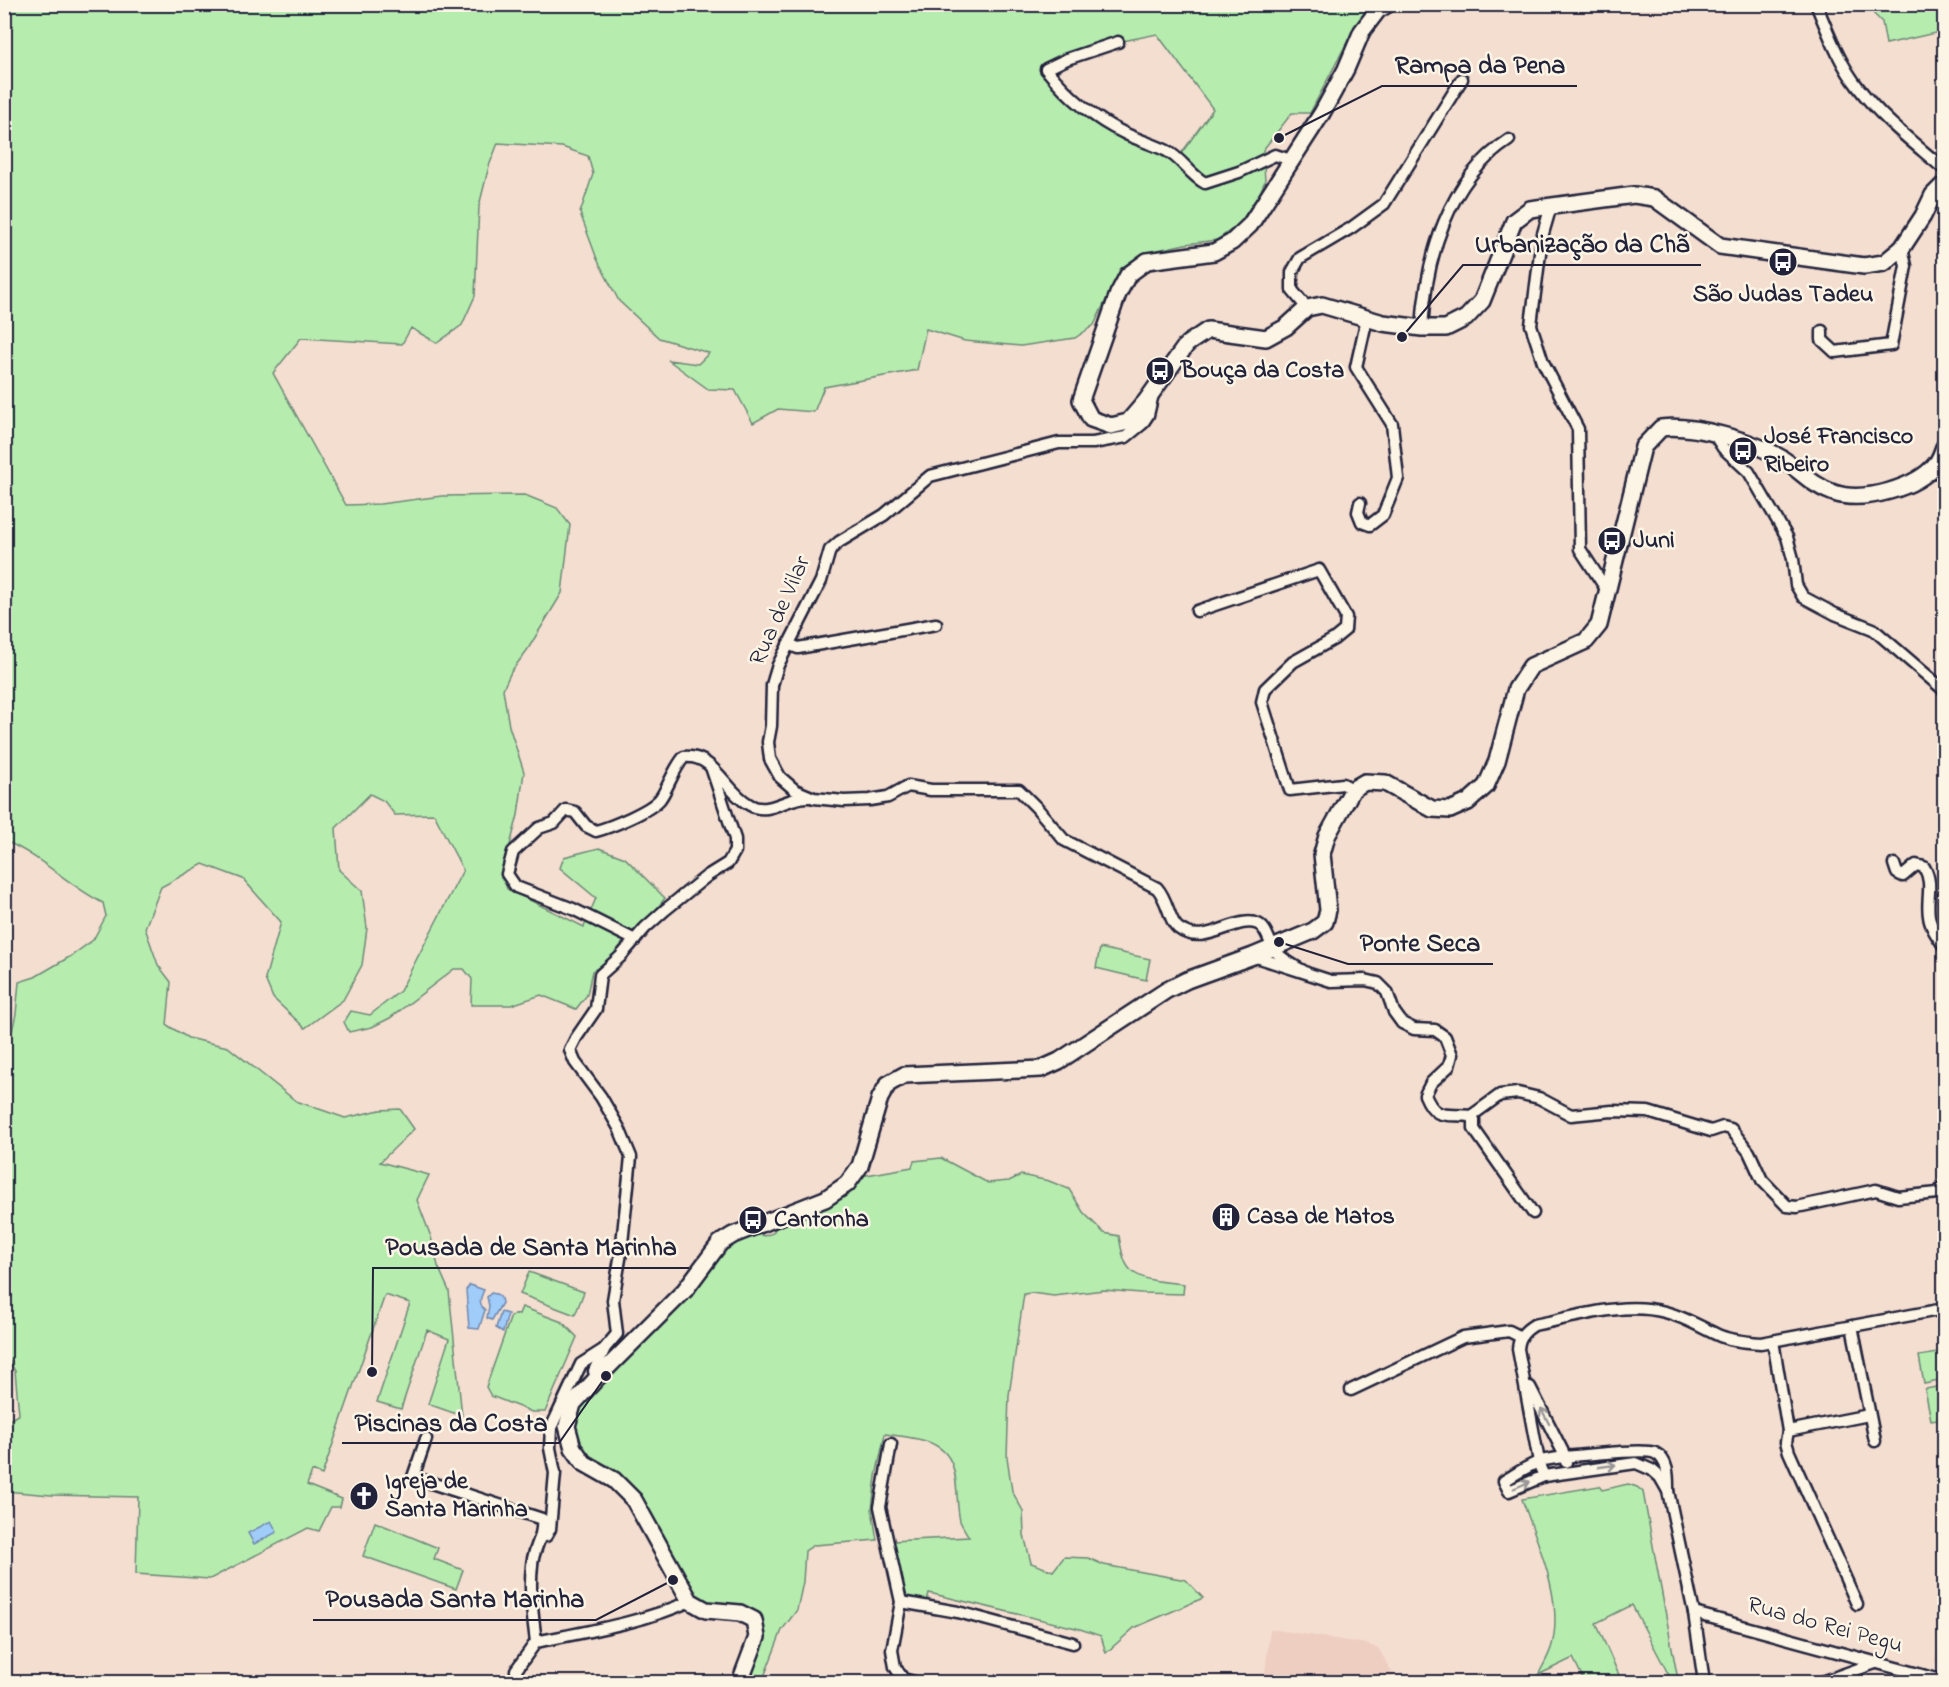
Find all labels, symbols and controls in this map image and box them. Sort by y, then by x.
callout: Rampa da Pena [1382,42,1577,86]
text: Rampa da Pena [1395,48,1565,86]
callout: Urbanização da Chã [1463,221,1701,265]
text: Urbanização da Chã [1475,227,1690,265]
bus stop icon: São Judas Tadeu [1767,246,1799,278]
place label: São Judas Tadeu [1693,278,1874,313]
place label: Bouça da Costa [1180,354,1344,389]
bus stop icon: Bouça da Costa [1144,355,1176,387]
place label: José Francisco Ribeiro [1764,420,1913,483]
bus stop icon: José Francisco Ribeiro [1727,435,1759,467]
place label: Juni [1633,524,1675,559]
bus stop icon: Juni [1596,525,1628,557]
street label: Rua de Vilar [741,550,821,672]
callout: Ponte Seca [1348,920,1493,964]
text: Ponte Seca [1360,926,1480,964]
place label: Casa de Matos [1247,1200,1395,1235]
building icon: Casa de Matos [1210,1201,1242,1233]
place label: Cantonha [774,1203,869,1238]
bus stop icon: Cantonha [737,1204,769,1236]
callout: Pousada de Santa Marinha [373,1224,689,1268]
text: Pousada de Santa Marinha [385,1230,677,1268]
callout: Piscinas da Costa [342,1399,559,1443]
text: Piscinas da Costa [354,1406,548,1444]
one-way arrow [1538,1408,1550,1426]
one-way arrow [1597,1461,1617,1472]
place label: Igreja de Santa Marinha [385,1465,528,1528]
one-way arrow [1513,1479,1531,1490]
church icon: Igreja de Santa Marinha [348,1480,380,1512]
callout: Pousada Santa Marinha [313,1576,596,1620]
text: Pousada Santa Marinha [326,1582,584,1620]
street label: Rua do Rei Pegu [1743,1588,1907,1664]

